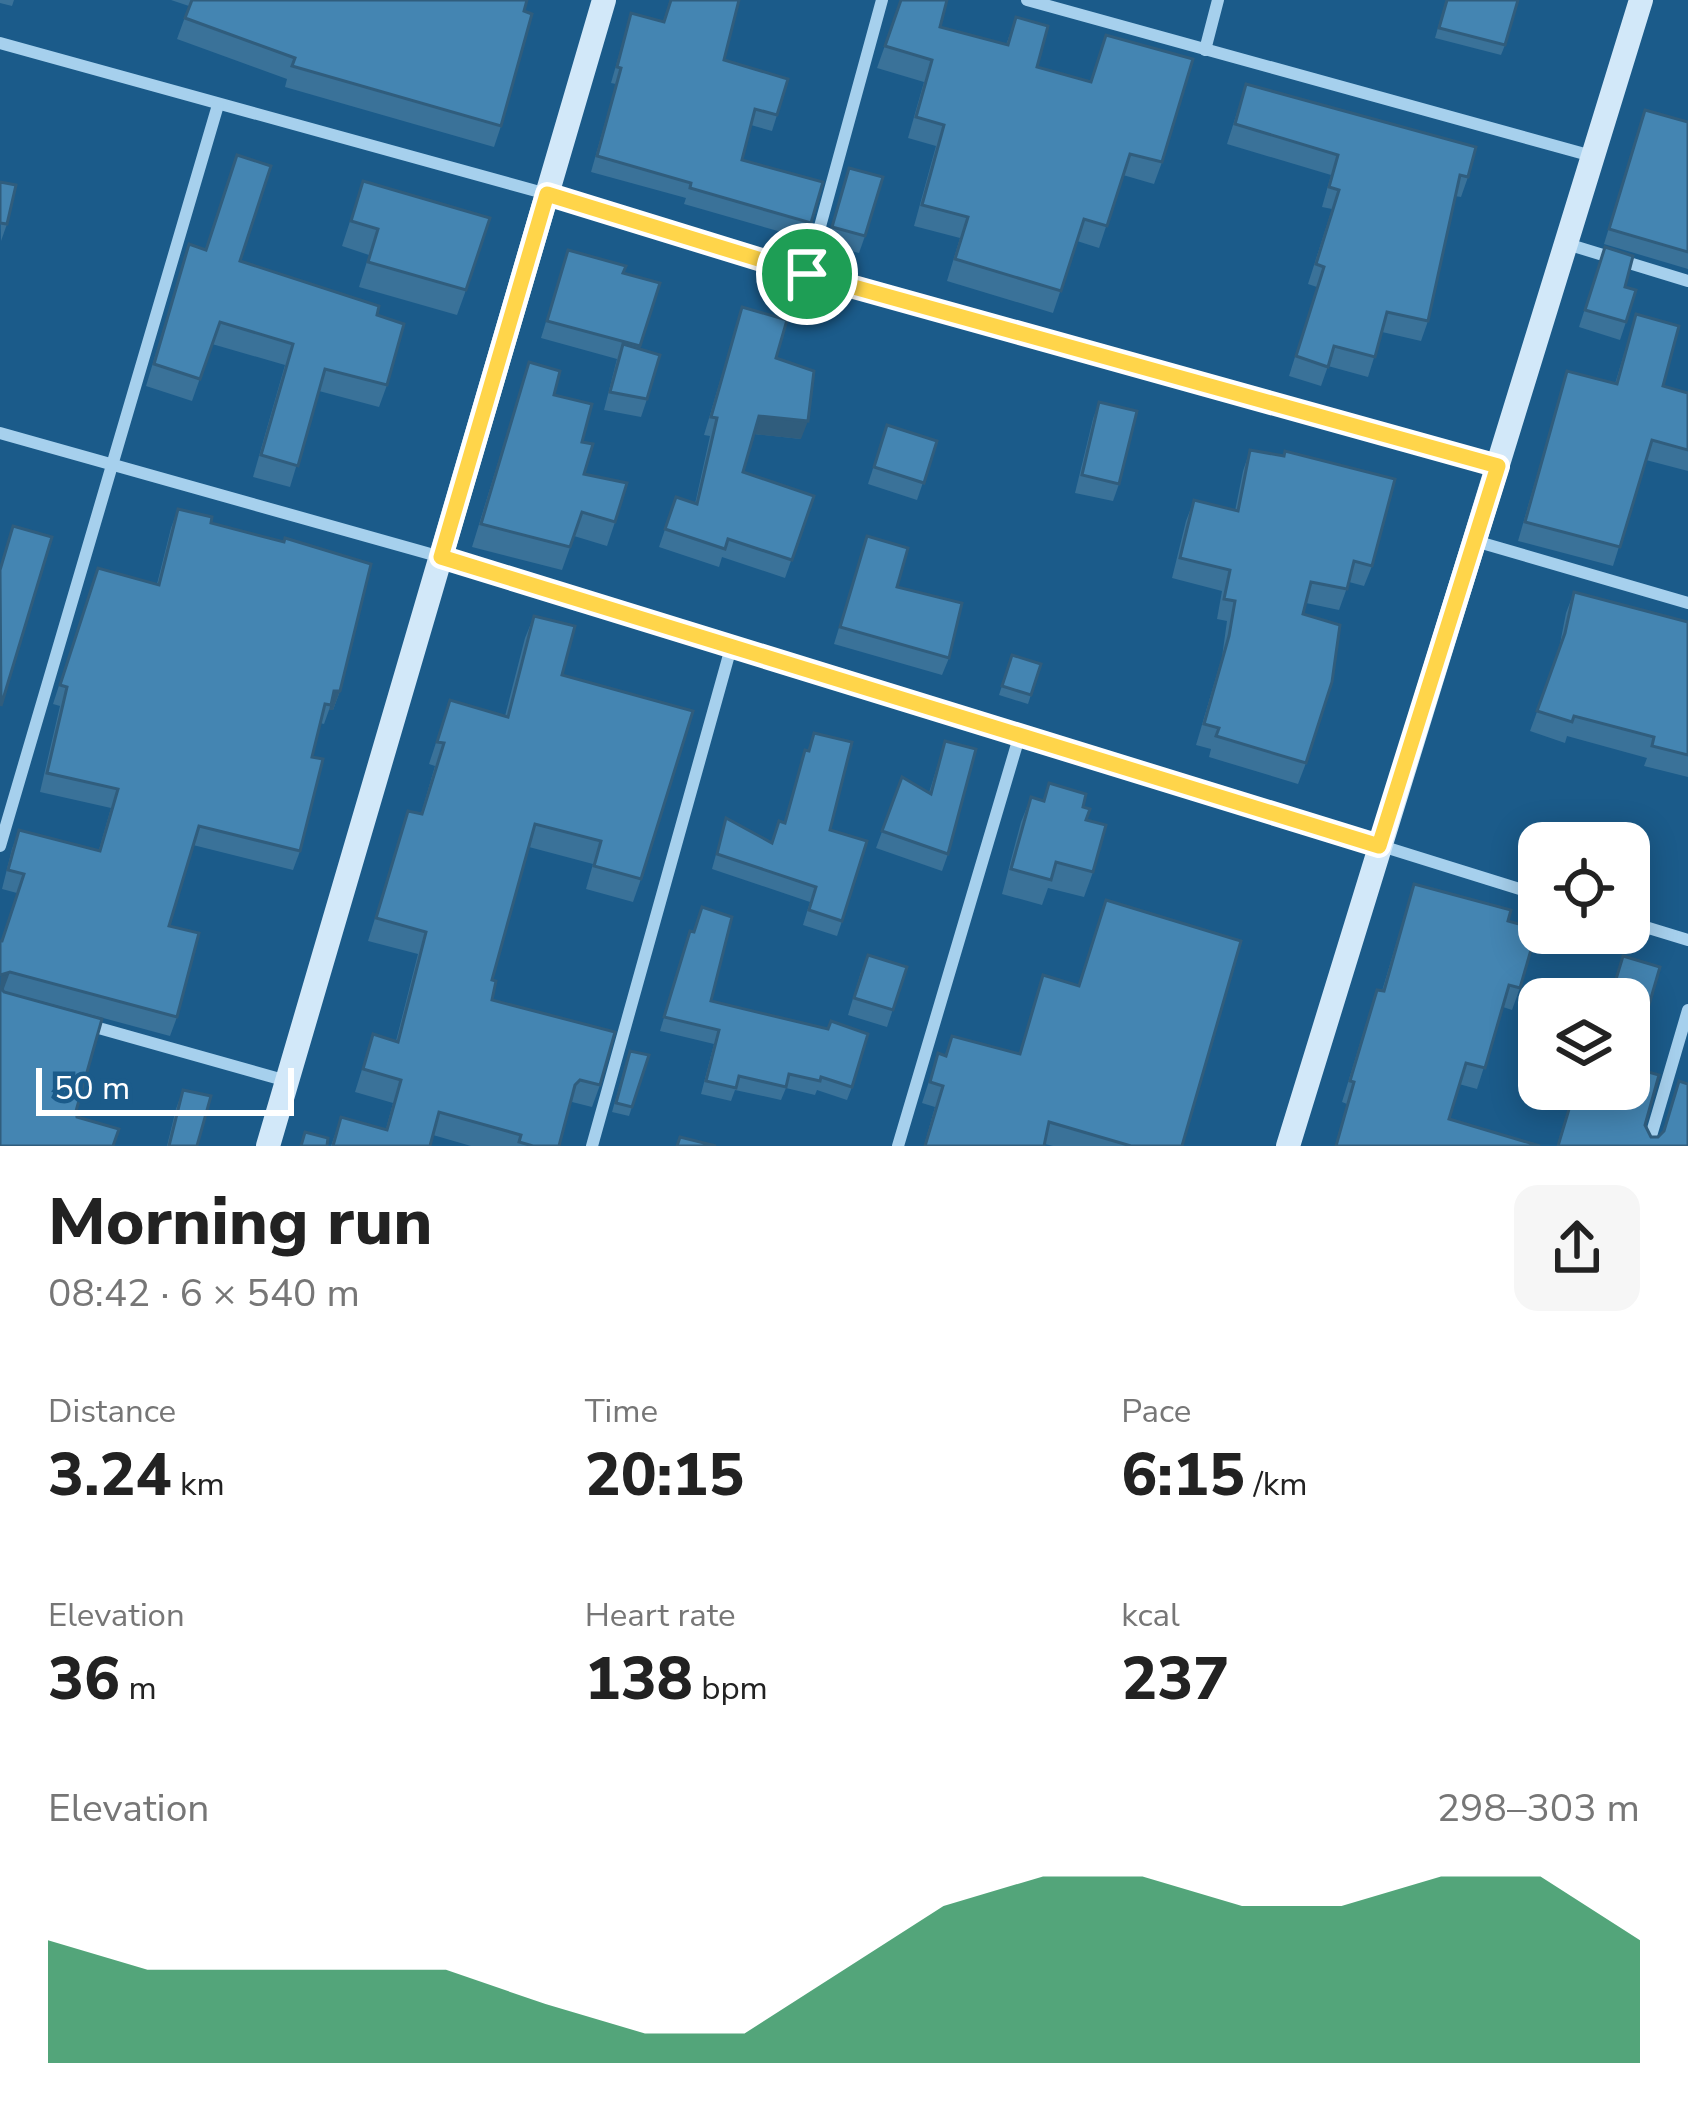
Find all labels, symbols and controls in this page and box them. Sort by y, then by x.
pin [756,223,858,325]
icon: arrive [774,241,840,307]
map controls [1518,822,1650,1110]
button: locate [1518,822,1650,954]
button: layers [1518,978,1650,1110]
scale bar [36,1062,294,1115]
text: 50 m [54,1066,130,1111]
text: Morning run [48,1177,432,1267]
button: share [1514,1185,1640,1311]
text: 08:42 · 6 × 540 m [48,1267,360,1320]
text: Distance [48,1389,176,1434]
text: Time [585,1389,658,1434]
text: Pace [1121,1389,1191,1434]
text: 3.24 [48,1434,172,1516]
text: 20:15 [585,1434,744,1516]
text: 6:15 [1121,1434,1245,1516]
text: km [172,1462,225,1507]
text: /km [1245,1462,1307,1507]
text: Elevation [48,1593,185,1638]
text: Heart rate [585,1593,736,1638]
text: kcal [1121,1593,1180,1638]
text: 36 [48,1638,120,1720]
text: 138 [585,1638,693,1720]
text: 237 [1121,1638,1229,1720]
text: m [120,1666,157,1711]
text: bpm [693,1666,768,1711]
text: Elevation [48,1782,209,1835]
text: 298–303 m [1437,1782,1640,1835]

